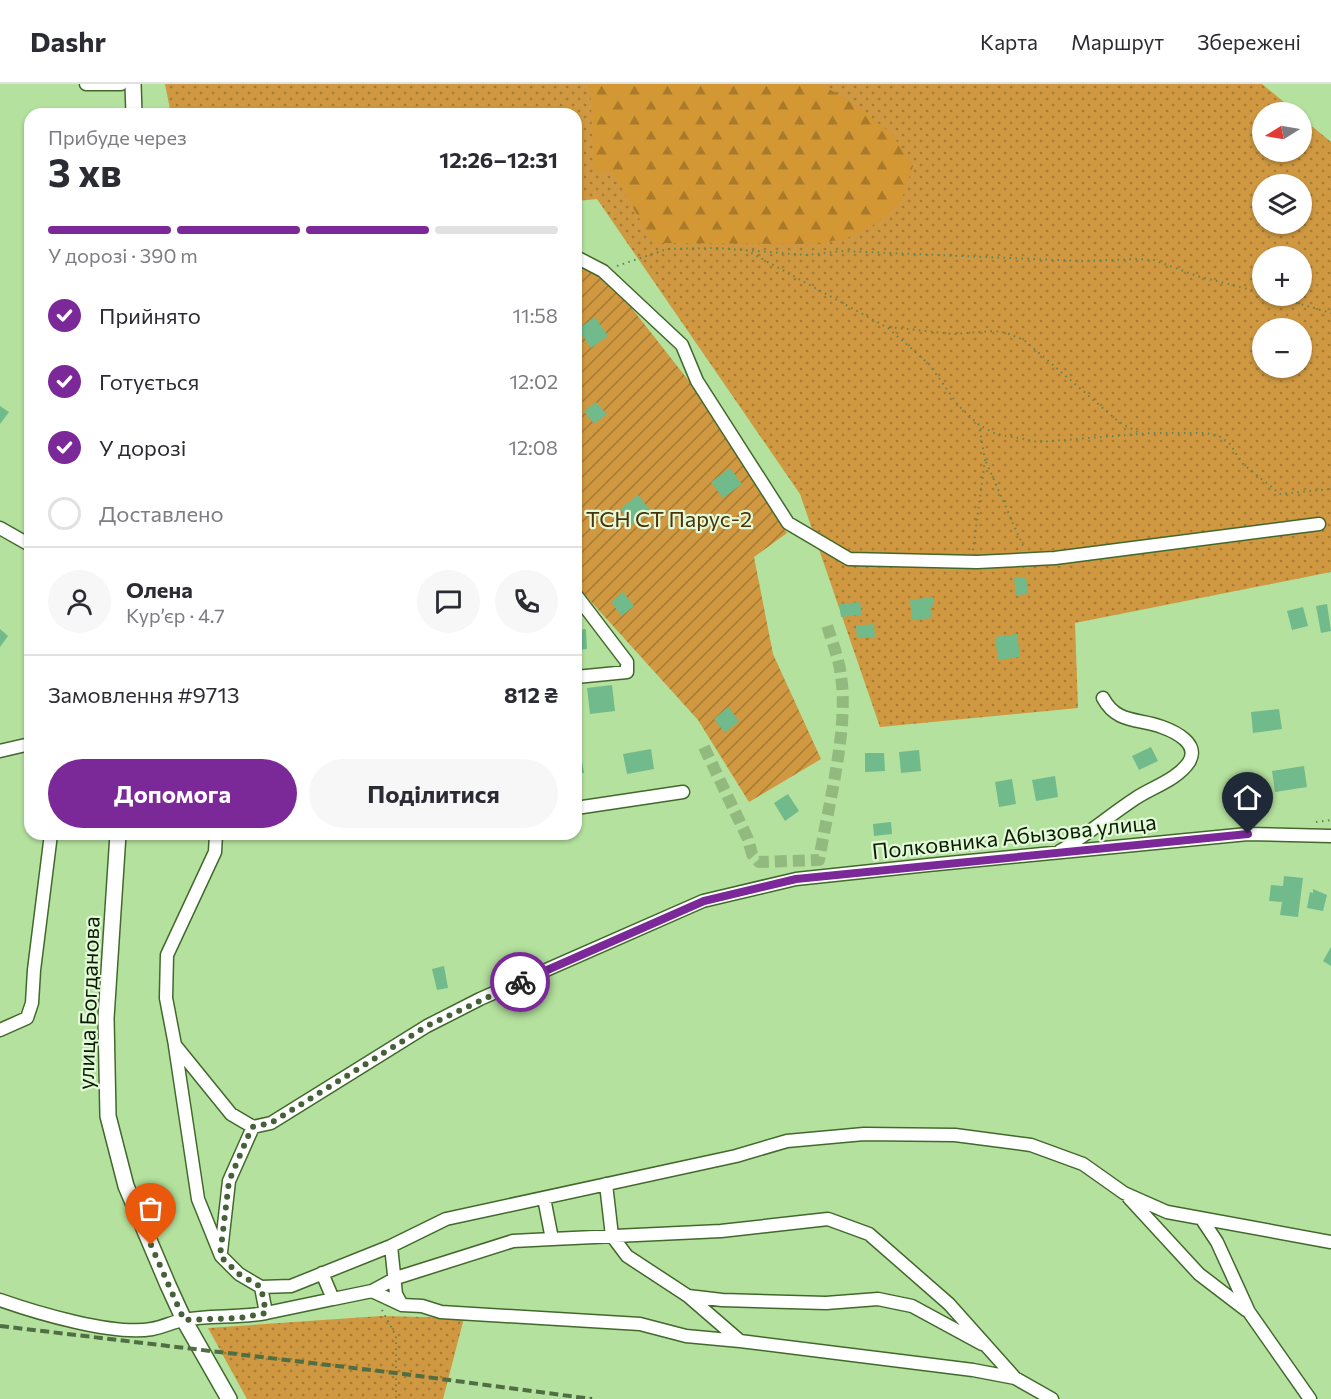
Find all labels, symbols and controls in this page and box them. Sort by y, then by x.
text: Dashr [30,24,106,58]
text: Карта [980,29,1038,54]
text: Маршрут [1071,29,1164,54]
text: Збережені [1197,29,1301,54]
north arrow [1252,102,1312,162]
map controls [1252,102,1312,378]
text: Прибуде через [48,125,187,149]
text: 12:26–12:31 [439,146,558,173]
text: 3 хв [48,147,122,195]
button: layers [1252,174,1312,234]
text: У дорозі · 390 m [48,243,198,267]
button: + [1252,246,1312,306]
icon: check [48,299,81,332]
text: Прийнято [99,302,201,329]
text: 11:58 [513,303,558,327]
button: − [1252,318,1312,378]
icon: check [48,365,81,398]
text: Готується [99,368,199,395]
text: 12:02 [510,369,558,393]
icon: check [48,431,81,464]
text: У дорозі [99,434,186,461]
text: 12:08 [508,435,558,459]
text: Доставлено [99,500,224,527]
park label: ТСН СТ Парус-2 [586,505,752,532]
button: person [48,570,111,633]
button: chat [417,570,480,633]
button: phone [495,570,558,633]
text: Олена [126,576,193,603]
text: Кур’єр · 4.7 [126,603,225,627]
text: Замовлення #9713 [48,681,239,708]
text: 812 ₴ [504,681,558,708]
button: Допомога [48,759,297,828]
button: Поділитися [309,759,558,828]
pin [1222,772,1273,834]
icon: home [1231,781,1264,814]
street label: Полковника Абызова улица [870,808,1158,864]
street label: улица Богданова [71,916,105,1090]
courier [490,952,550,1012]
icon: bike [504,966,537,999]
pin [125,1183,176,1245]
icon: bag [134,1192,167,1225]

